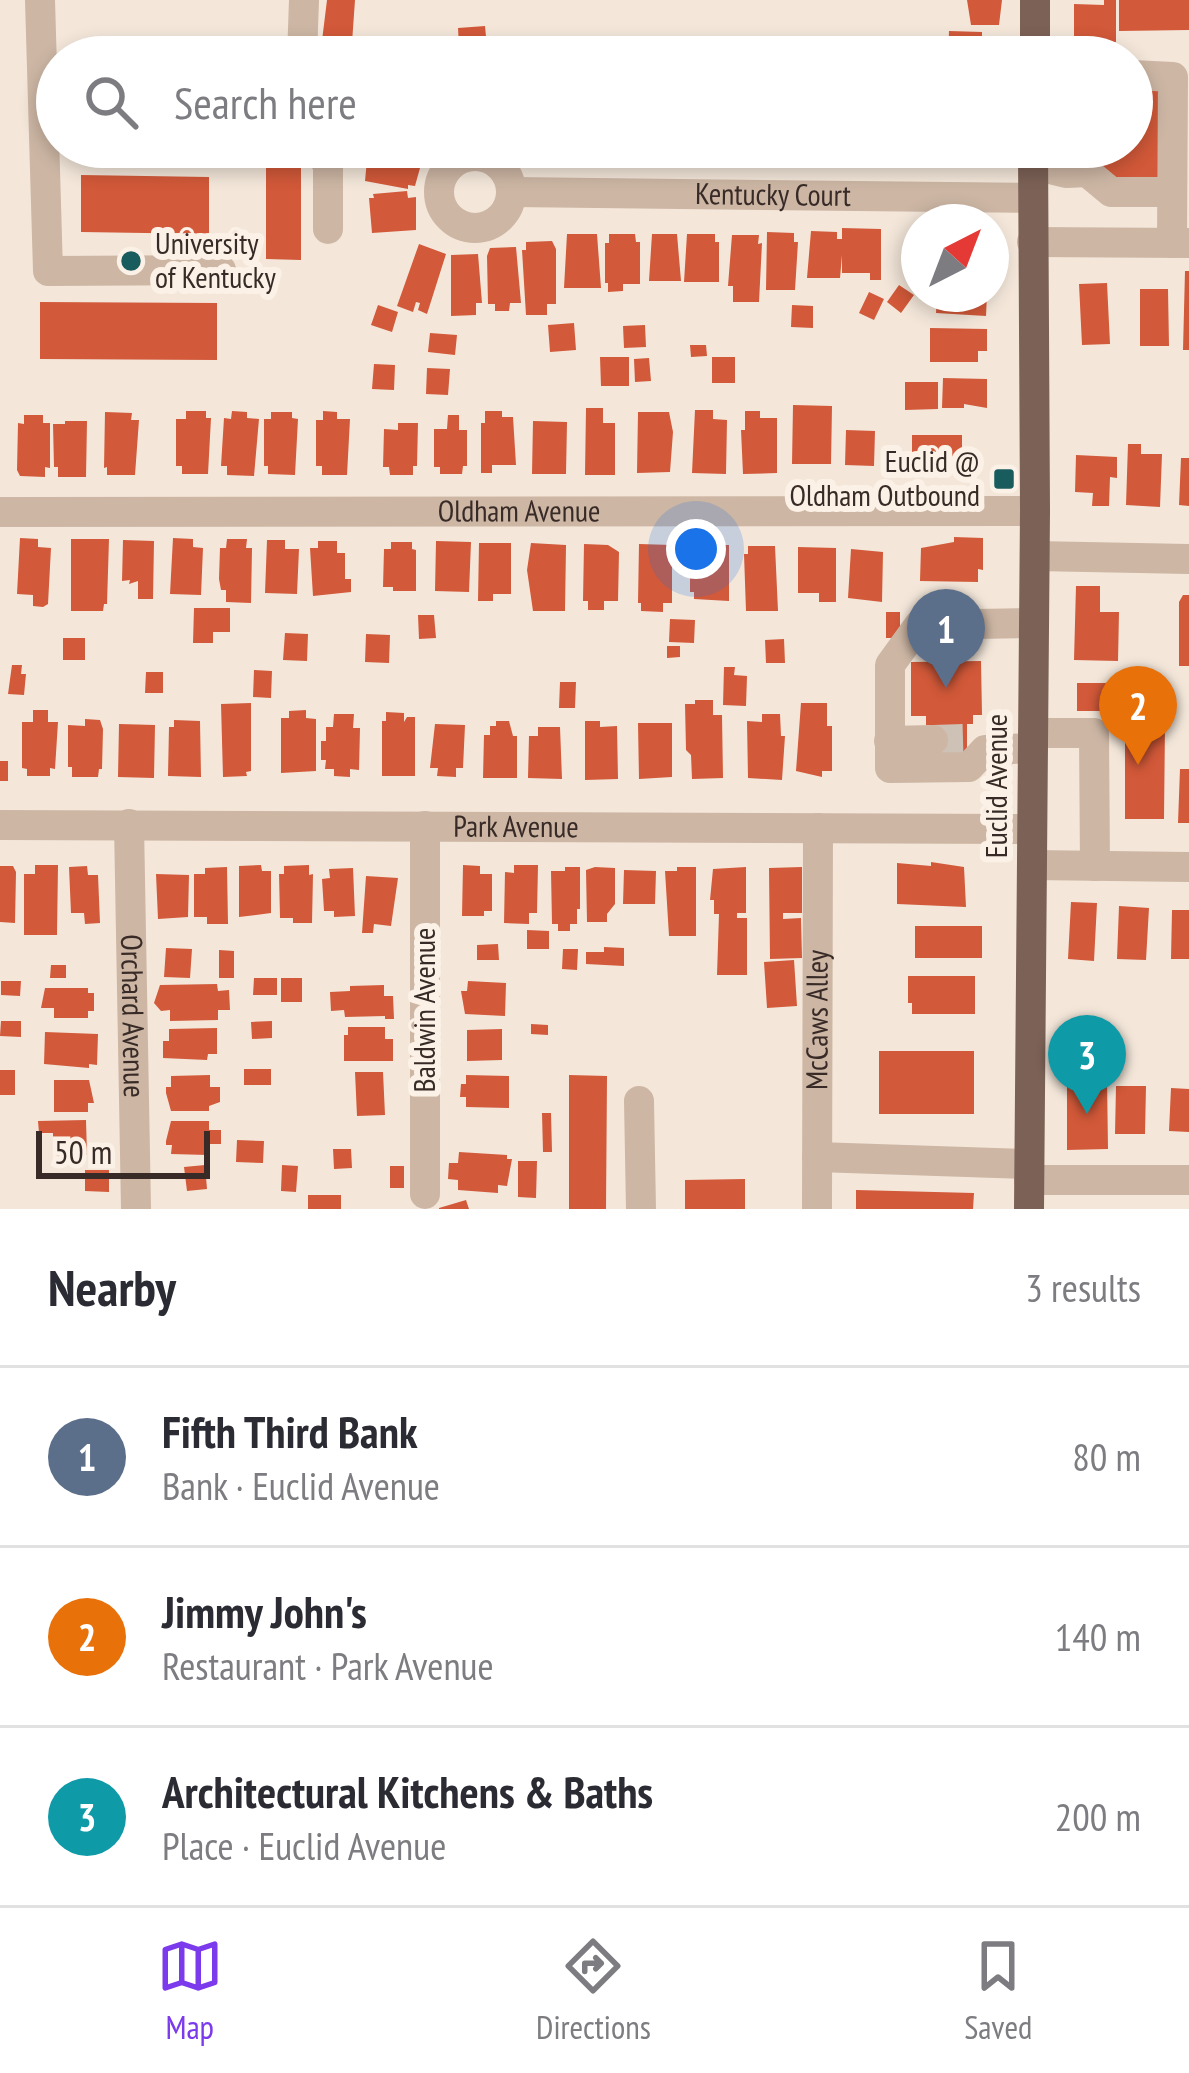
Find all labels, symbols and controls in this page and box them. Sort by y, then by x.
search box [36,36,1153,168]
icon: search [78,69,144,135]
text: Search here [174,73,357,131]
street label: Kentucky Court [695,173,852,214]
north arrow [901,204,1009,312]
place label: University of Kentucky [155,223,276,296]
marker: University of Kentucky [118,248,144,274]
place label: Euclid @ Oldham Outbound [790,441,980,514]
marker: Euclid @ Oldham Outbound [991,466,1017,492]
street label: Oldham Avenue [438,490,600,530]
your location [666,519,726,579]
pin: 1 [907,589,985,688]
pin: 2 [1099,666,1177,765]
street label: Euclid Avenue [976,714,1015,858]
street label: Park Avenue [453,806,579,845]
street label: Baldwin Avenue [404,928,443,1092]
street label: Orchard Avenue [113,934,155,1098]
street label: McCaws Alley [796,949,836,1090]
pin: 3 [1048,1015,1126,1114]
scale bar [36,1125,210,1178]
text: 50 m [54,1130,112,1173]
text: Nearby [48,1254,176,1320]
text: 3 results [1025,1262,1141,1313]
text: Fifth Third Bank [162,1402,417,1460]
text: 1 [78,1431,96,1482]
text: 80 m [1072,1431,1141,1482]
text: Bank · Euclid Avenue [162,1460,440,1511]
text: Jimmy John's [162,1582,367,1640]
text: 2 [78,1611,96,1662]
text: 140 m [1055,1611,1141,1662]
text: Restaurant · Park Avenue [162,1640,494,1691]
text: Architectural Kitchens & Baths [162,1762,653,1820]
text: 3 [78,1791,96,1842]
text: 200 m [1055,1791,1141,1842]
text: Place · Euclid Avenue [162,1820,446,1871]
tab: Map [157,1933,223,2048]
tab: Directions [536,1933,651,2048]
tab: Saved [964,1933,1032,2048]

